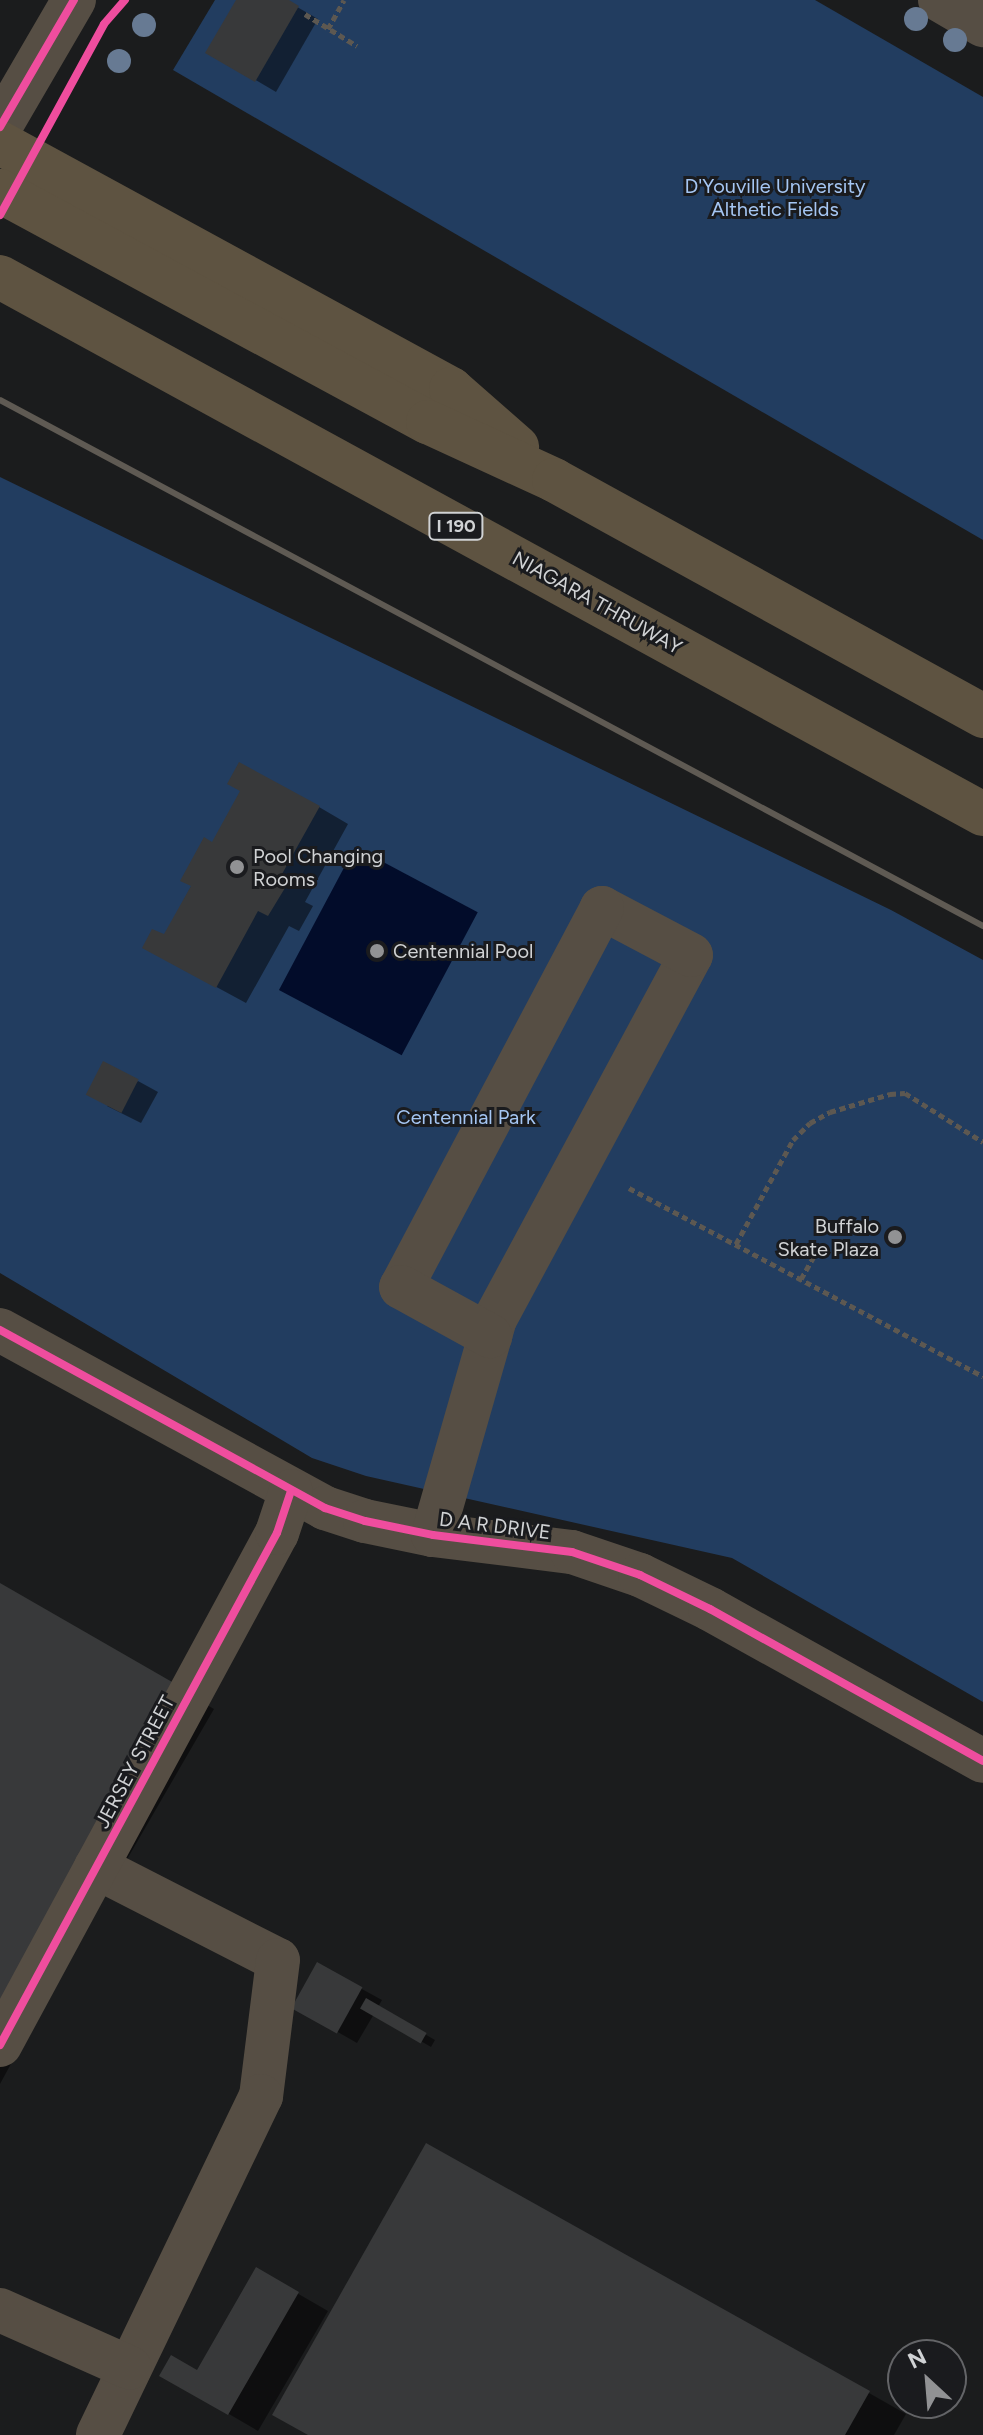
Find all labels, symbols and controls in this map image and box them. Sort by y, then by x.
park label: D'Youville University Althetic Fields [685,175,865,222]
road number: I 190 [428,512,484,540]
street label: NIAGARA THRUWAY [508,546,686,660]
place label: Pool Changing Rooms [253,844,383,891]
marker: Pool Changing Rooms [228,858,246,876]
place label: Centennial Pool [393,939,533,963]
marker: Centennial Pool [368,942,386,960]
park label: Centennial Park [396,1105,536,1129]
place label: Buffalo Skate Plaza [777,1214,879,1261]
marker: Buffalo Skate Plaza [886,1228,904,1246]
street label: D A R DRIVE [438,1507,552,1545]
street label: JERSEY STREET [90,1692,180,1832]
north arrow [887,2339,967,2419]
text: N [904,2343,931,2375]

